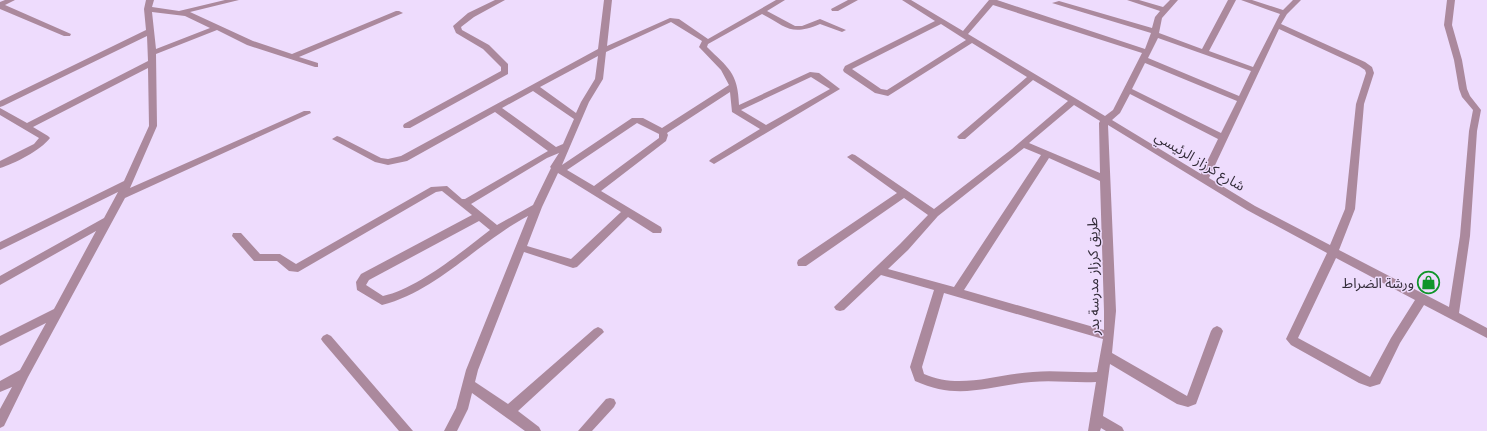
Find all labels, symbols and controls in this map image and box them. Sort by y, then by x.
street label: شارع كرزاز الرئيسي [1151,127,1248,197]
street label: طريق كرزاز مدرسة بدر [1083,217,1104,336]
shop icon: ورشة الضراط [1416,270,1442,296]
place label: ورشة الضراط [1342,274,1414,292]

